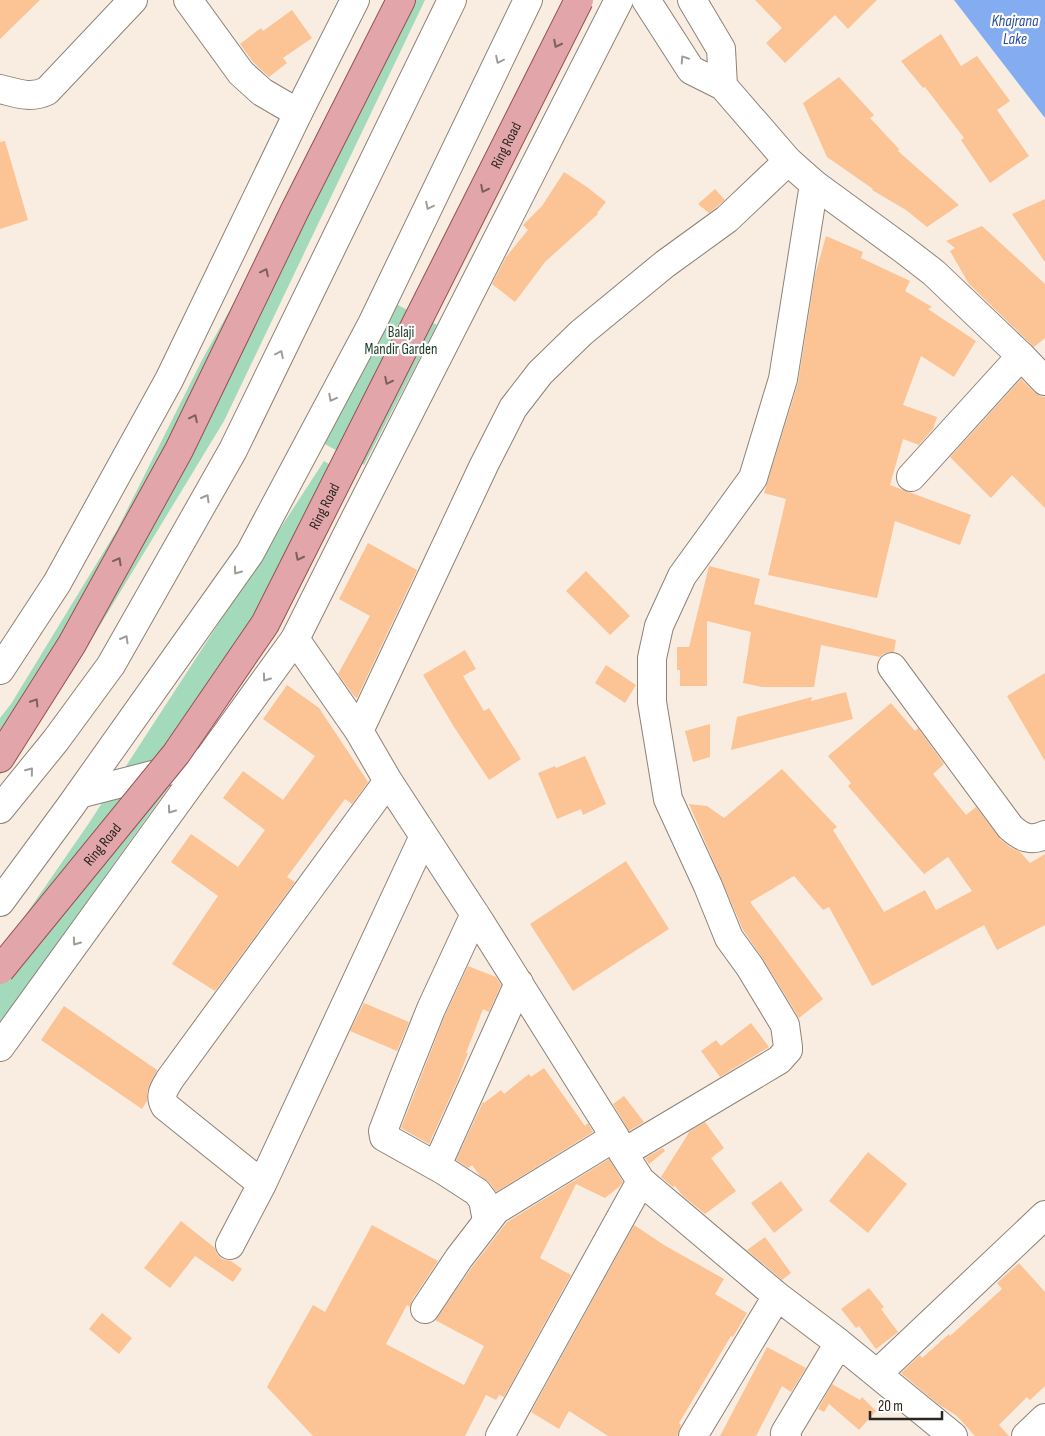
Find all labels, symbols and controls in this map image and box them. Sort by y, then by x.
water label: Khajrana Lake [992,12,1039,49]
one-way arrow [553,38,563,47]
one-way arrow [496,54,506,63]
one-way arrow [681,55,691,64]
street label: Ring Road [486,119,525,172]
one-way arrow [480,184,490,193]
one-way arrow [424,201,435,210]
one-way arrow [259,268,269,277]
park label: Balaji Mandir Garden [365,323,437,359]
one-way arrow [274,350,284,359]
one-way arrow [384,376,394,385]
one-way arrow [328,393,338,402]
one-way arrow [188,414,199,423]
street label: Ring Road [305,480,344,533]
one-way arrow [199,495,209,504]
one-way arrow [295,552,305,561]
one-way arrow [111,558,121,567]
one-way arrow [234,565,243,575]
one-way arrow [119,636,129,645]
one-way arrow [263,672,272,682]
one-way arrow [29,698,39,707]
one-way arrow [25,768,33,777]
one-way arrow [168,804,177,814]
street label: Ring Road [79,819,125,870]
one-way arrow [73,936,82,946]
scale bar [870,1388,942,1420]
text: 20 m [878,1397,903,1416]

